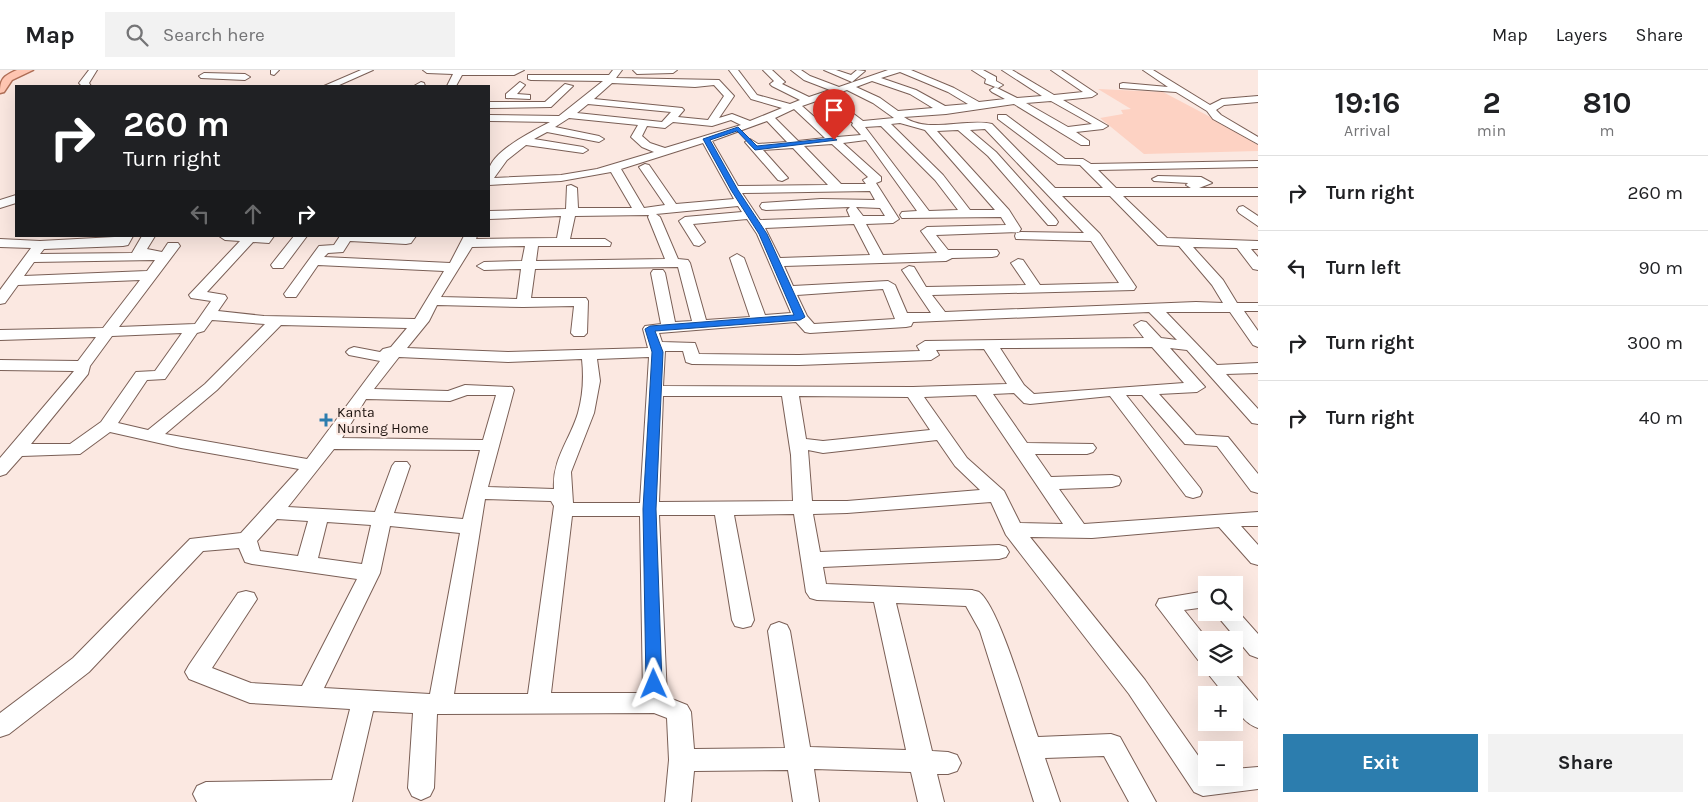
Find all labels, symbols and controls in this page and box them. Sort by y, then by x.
search box [105,12,455,57]
text: Map [25,21,75,49]
icon: search [123,21,151,49]
text: Search here [163,24,265,46]
text: Map [1492,24,1528,46]
text: Layers [1556,24,1608,46]
text: Share [1636,24,1683,46]
text: 19:16 [1334,85,1400,121]
text: 2 [1482,85,1501,121]
text: 810 [1583,85,1632,121]
pin [813,89,855,140]
icon: arrive [820,96,848,124]
text: 260 m [123,104,230,145]
icon: right [40,105,105,170]
text: Arrival [1344,121,1391,140]
text: min [1477,121,1506,140]
text: m [1600,121,1615,140]
text: Turn right [123,146,221,172]
icon: right [1283,179,1311,207]
text: Turn right [1326,182,1415,204]
text: 260 m [1628,182,1683,204]
icon: left [186,200,214,228]
icon: ahead [239,200,267,228]
icon: right [292,200,320,228]
icon: left [1283,254,1311,282]
text: Turn left [1326,257,1401,279]
text: 90 m [1638,257,1683,279]
icon: right [1283,329,1311,357]
text: Turn right [1326,332,1415,354]
text: 300 m [1627,332,1683,354]
place label: Kanta Nursing Home [337,404,429,437]
icon: right [1283,404,1311,432]
text: Turn right [1326,407,1415,429]
text: 40 m [1639,407,1683,429]
marker: Kanta Nursing Home [319,413,333,427]
map controls [1198,576,1243,786]
button: search [1198,576,1243,621]
button: layers [1198,631,1243,676]
position arrow [627,657,679,709]
button: + [1198,686,1243,731]
button: Exit [1283,734,1478,792]
button: Share [1488,734,1683,792]
button: − [1198,741,1243,786]

